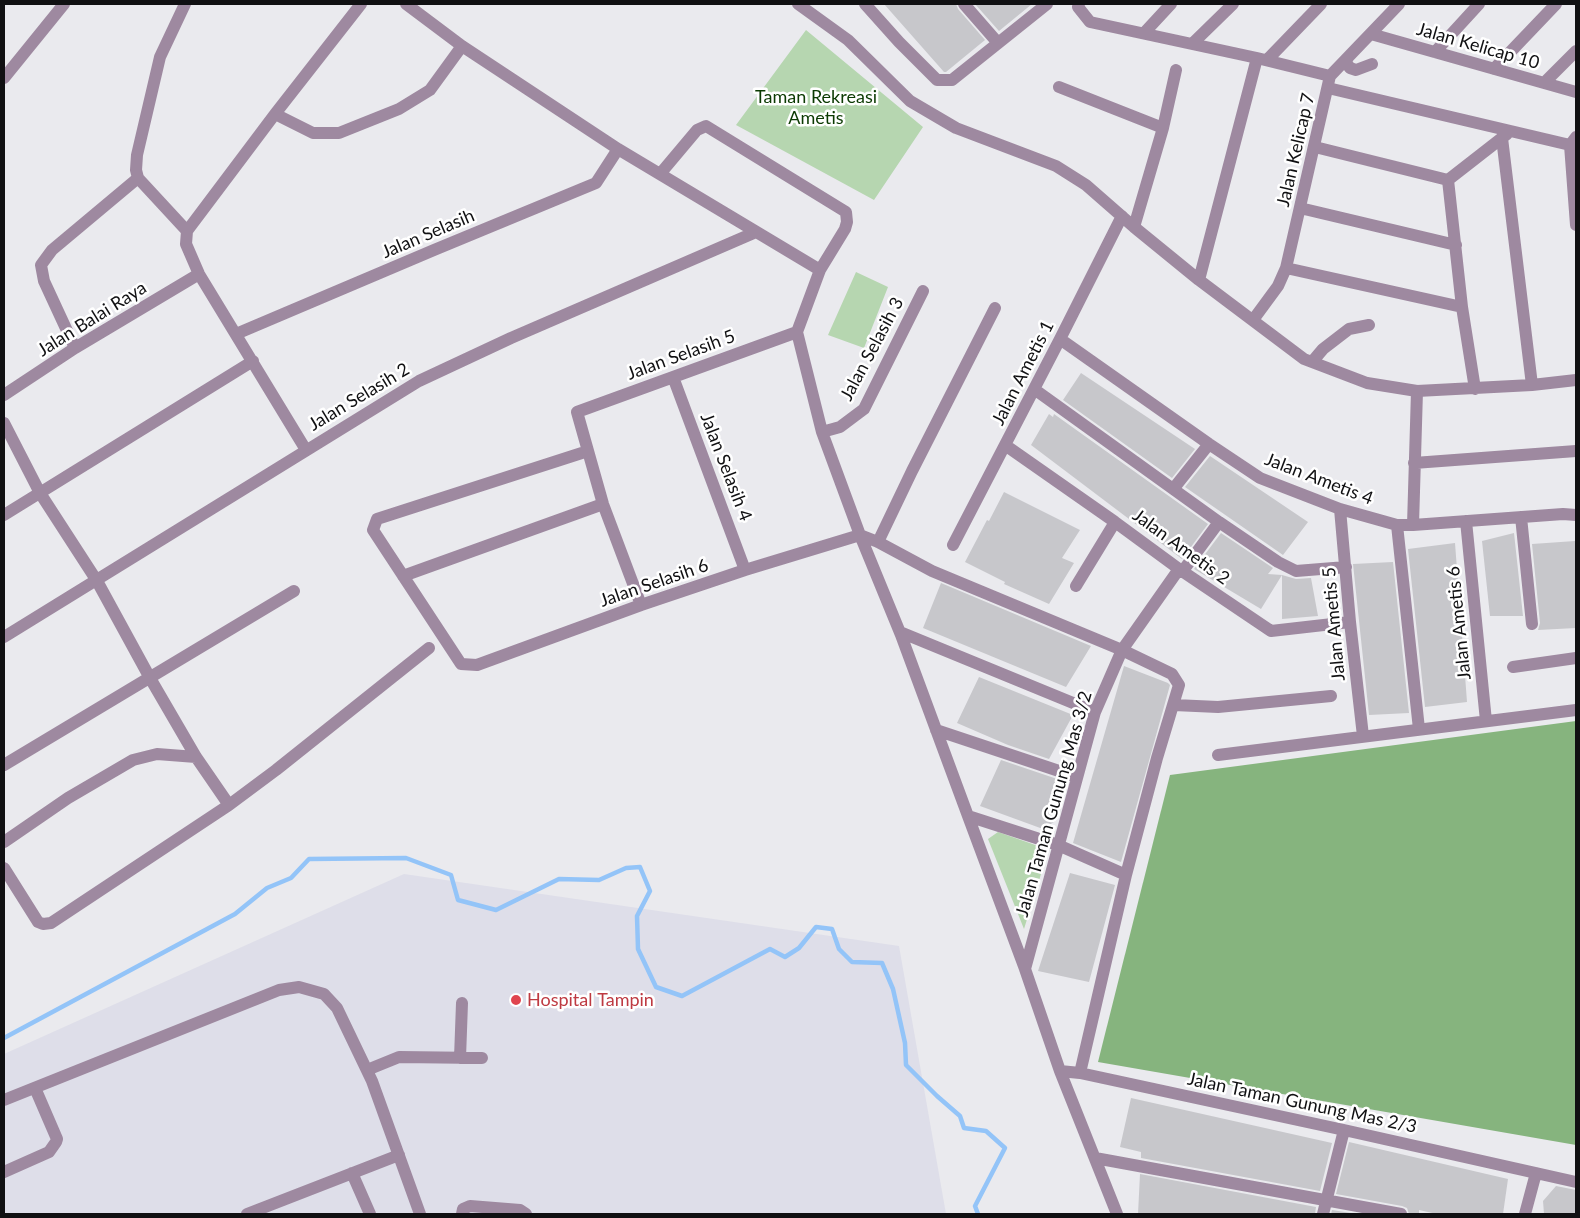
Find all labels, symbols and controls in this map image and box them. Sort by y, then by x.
street label: Jalan Kelicap 10 [1414,18,1542,74]
park label: Taman Rekreasi Ametis [755,86,877,128]
street label: Jalan Kelicap 7 [1272,91,1320,209]
street label: Jalan Selasih [378,205,478,263]
street label: Jalan Balai Raya [33,277,151,361]
street label: Jalan Selasih 3 [836,294,908,404]
street label: Jalan Ametis 1 [987,317,1059,429]
street label: Jalan Selasih 5 [624,325,738,385]
street label: Jalan Selasih 2 [305,358,413,436]
street label: Jalan Selasih 4 [696,410,756,524]
street label: Jalan Ametis 4 [1262,448,1376,510]
street label: Jalan Ametis 2 [1128,505,1234,589]
street label: Jalan Selasih 6 [597,554,711,612]
street label: Jalan Ametis 6 [1442,565,1476,681]
street label: Jalan Ametis 5 [1318,566,1350,682]
street label: Jalan Taman Gunung Mas 3/2 [1011,689,1097,919]
place label: Hospital Tampin [527,989,654,1011]
marker: Hospital Tampin [509,993,523,1007]
street label: Jalan Taman Gunung Mas 2/3 [1185,1068,1419,1138]

